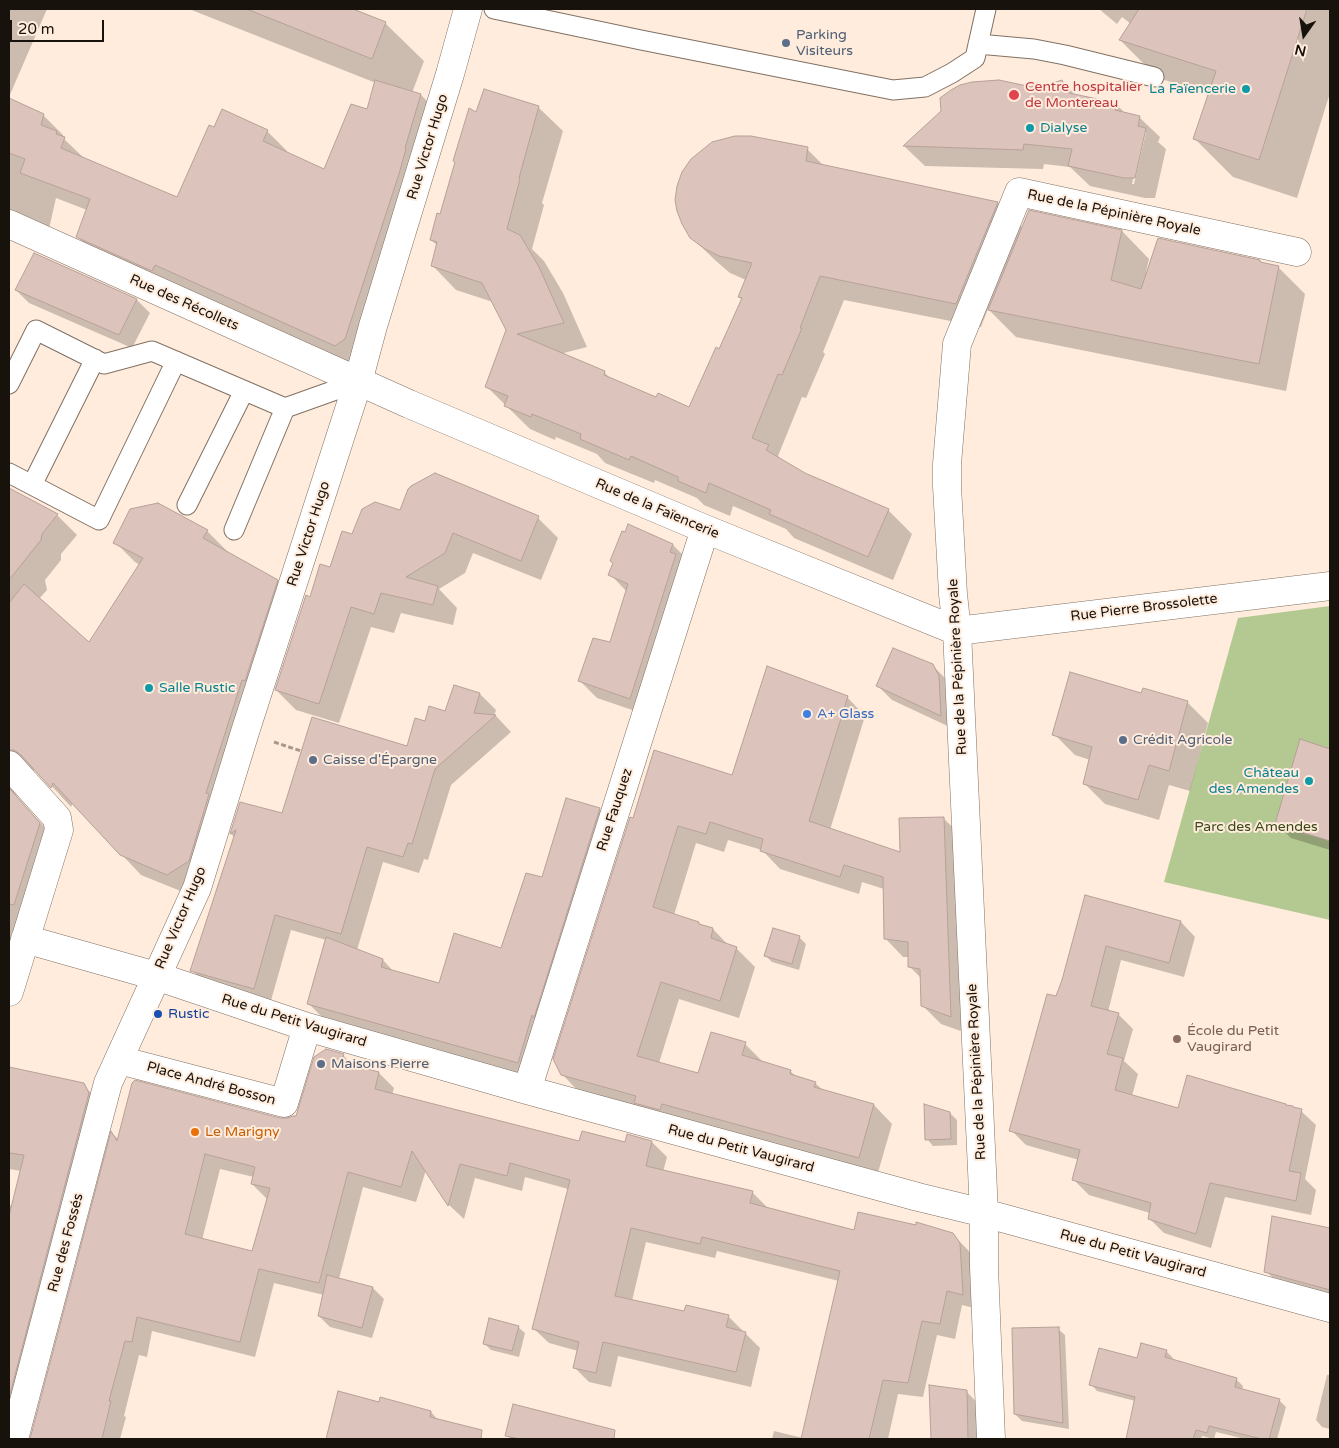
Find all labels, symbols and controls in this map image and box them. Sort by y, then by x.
scale bar [12,10,106,42]
north arrow [1279,10,1329,60]
text: 20 m [18,20,55,38]
place label: Parking Visiteurs [796,27,853,59]
marker: Parking Visiteurs [780,37,792,49]
text: N [1293,41,1308,60]
place label: Centre hospitalier de Montereau [1025,79,1142,111]
place label: La Faïencerie [1149,81,1236,97]
marker: La Faïencerie [1240,83,1252,95]
marker: Centre hospitalier de Montereau [1007,88,1021,102]
street label: Rue Victor Hugo [404,92,452,202]
place label: Dialyse [1040,120,1087,136]
marker: Dialyse [1024,122,1036,134]
street label: Rue de la Pépinière Royale [1026,186,1202,240]
street label: Rue des Récollets [127,271,241,335]
street label: Rue de la Faïencerie [593,475,721,543]
street label: Rue Victor Hugo [284,479,334,589]
street label: Rue de la Pépinière Royale [945,578,971,756]
street label: Rue Pierre Brossolette [1070,591,1218,625]
place label: Salle Rustic [159,680,235,696]
marker: Salle Rustic [143,682,155,694]
place label: A+ Glass [817,706,874,722]
marker: A+ Glass [801,708,813,720]
place label: Crédit Agricole [1133,732,1232,748]
marker: Crédit Agricole [1117,734,1129,746]
place label: Caisse d'Épargne [323,752,437,768]
marker: Caisse d'Épargne [307,754,319,766]
place label: Château des Amendes [1209,765,1299,798]
street label: Rue Fauquez [594,766,636,854]
marker: Château des Amendes [1303,775,1315,787]
park label: Parc des Amendes [1194,819,1318,835]
street label: Rue Victor Hugo [152,864,210,972]
street label: Rue de la Pépinière Royale [964,983,990,1161]
street label: Rue du Petit Vaugirard [219,991,369,1051]
place label: Rustic [168,1006,209,1022]
marker: Rustic [152,1008,164,1020]
place label: École du Petit Vaugirard [1187,1023,1279,1056]
marker: École du Petit Vaugirard [1171,1033,1183,1045]
place label: Maisons Pierre [331,1056,429,1072]
marker: Maisons Pierre [315,1058,327,1070]
street label: Place André Bosson [145,1059,277,1109]
street label: Rue du Petit Vaugirard [666,1121,816,1177]
place label: Le Marigny [205,1124,280,1140]
marker: Le Marigny [189,1126,201,1138]
street label: Rue des Fossés [45,1192,87,1294]
street label: Rue du Petit Vaugirard [1058,1226,1208,1282]

